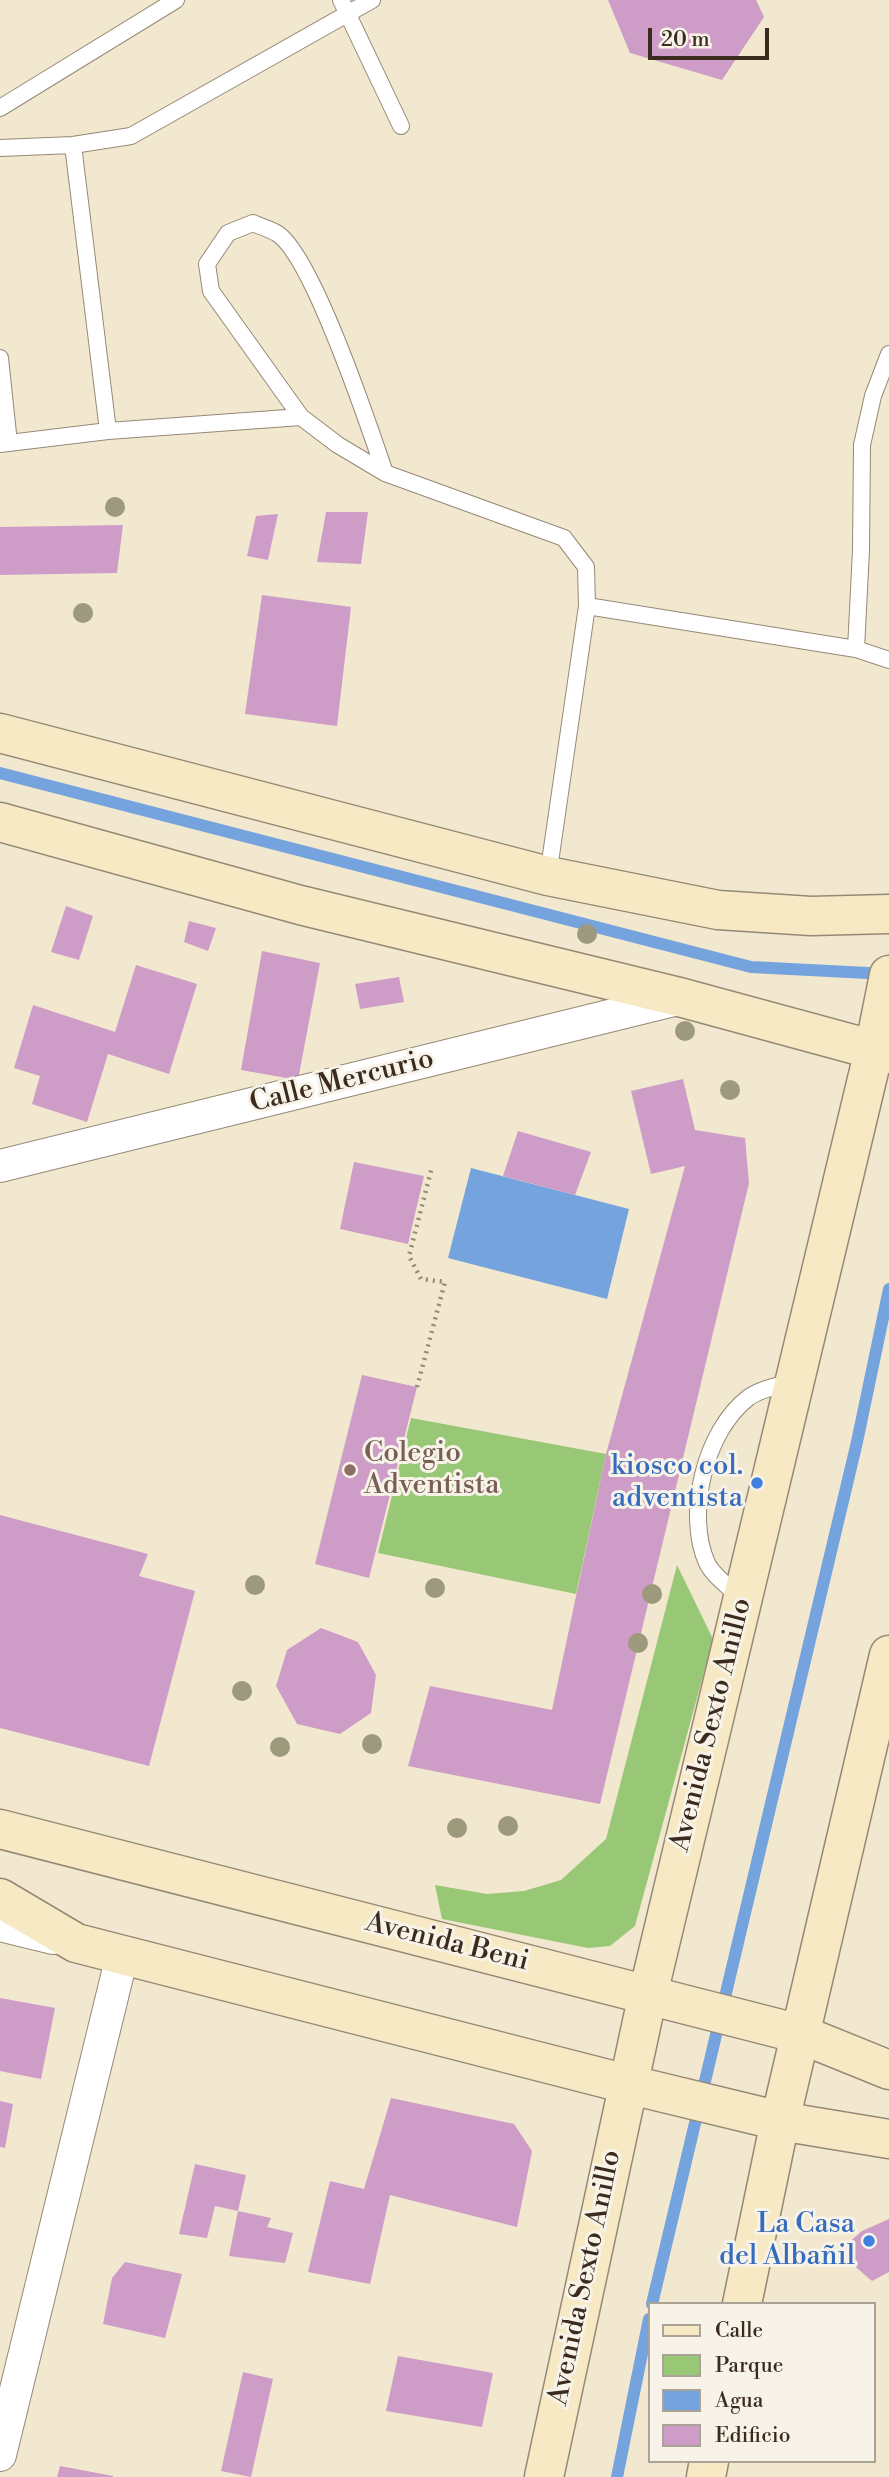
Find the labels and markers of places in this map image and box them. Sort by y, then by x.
place label: Colegio Adventista [364,1437,499,1503]
place label: kiosco col. adventista [611,1450,743,1516]
marker: Colegio Adventista [342,1462,358,1478]
marker: kiosco col. adventista [749,1475,765,1491]
place label: La Casa del Albañil [719,2208,855,2274]
marker: La Casa del Albañil [861,2233,877,2249]

